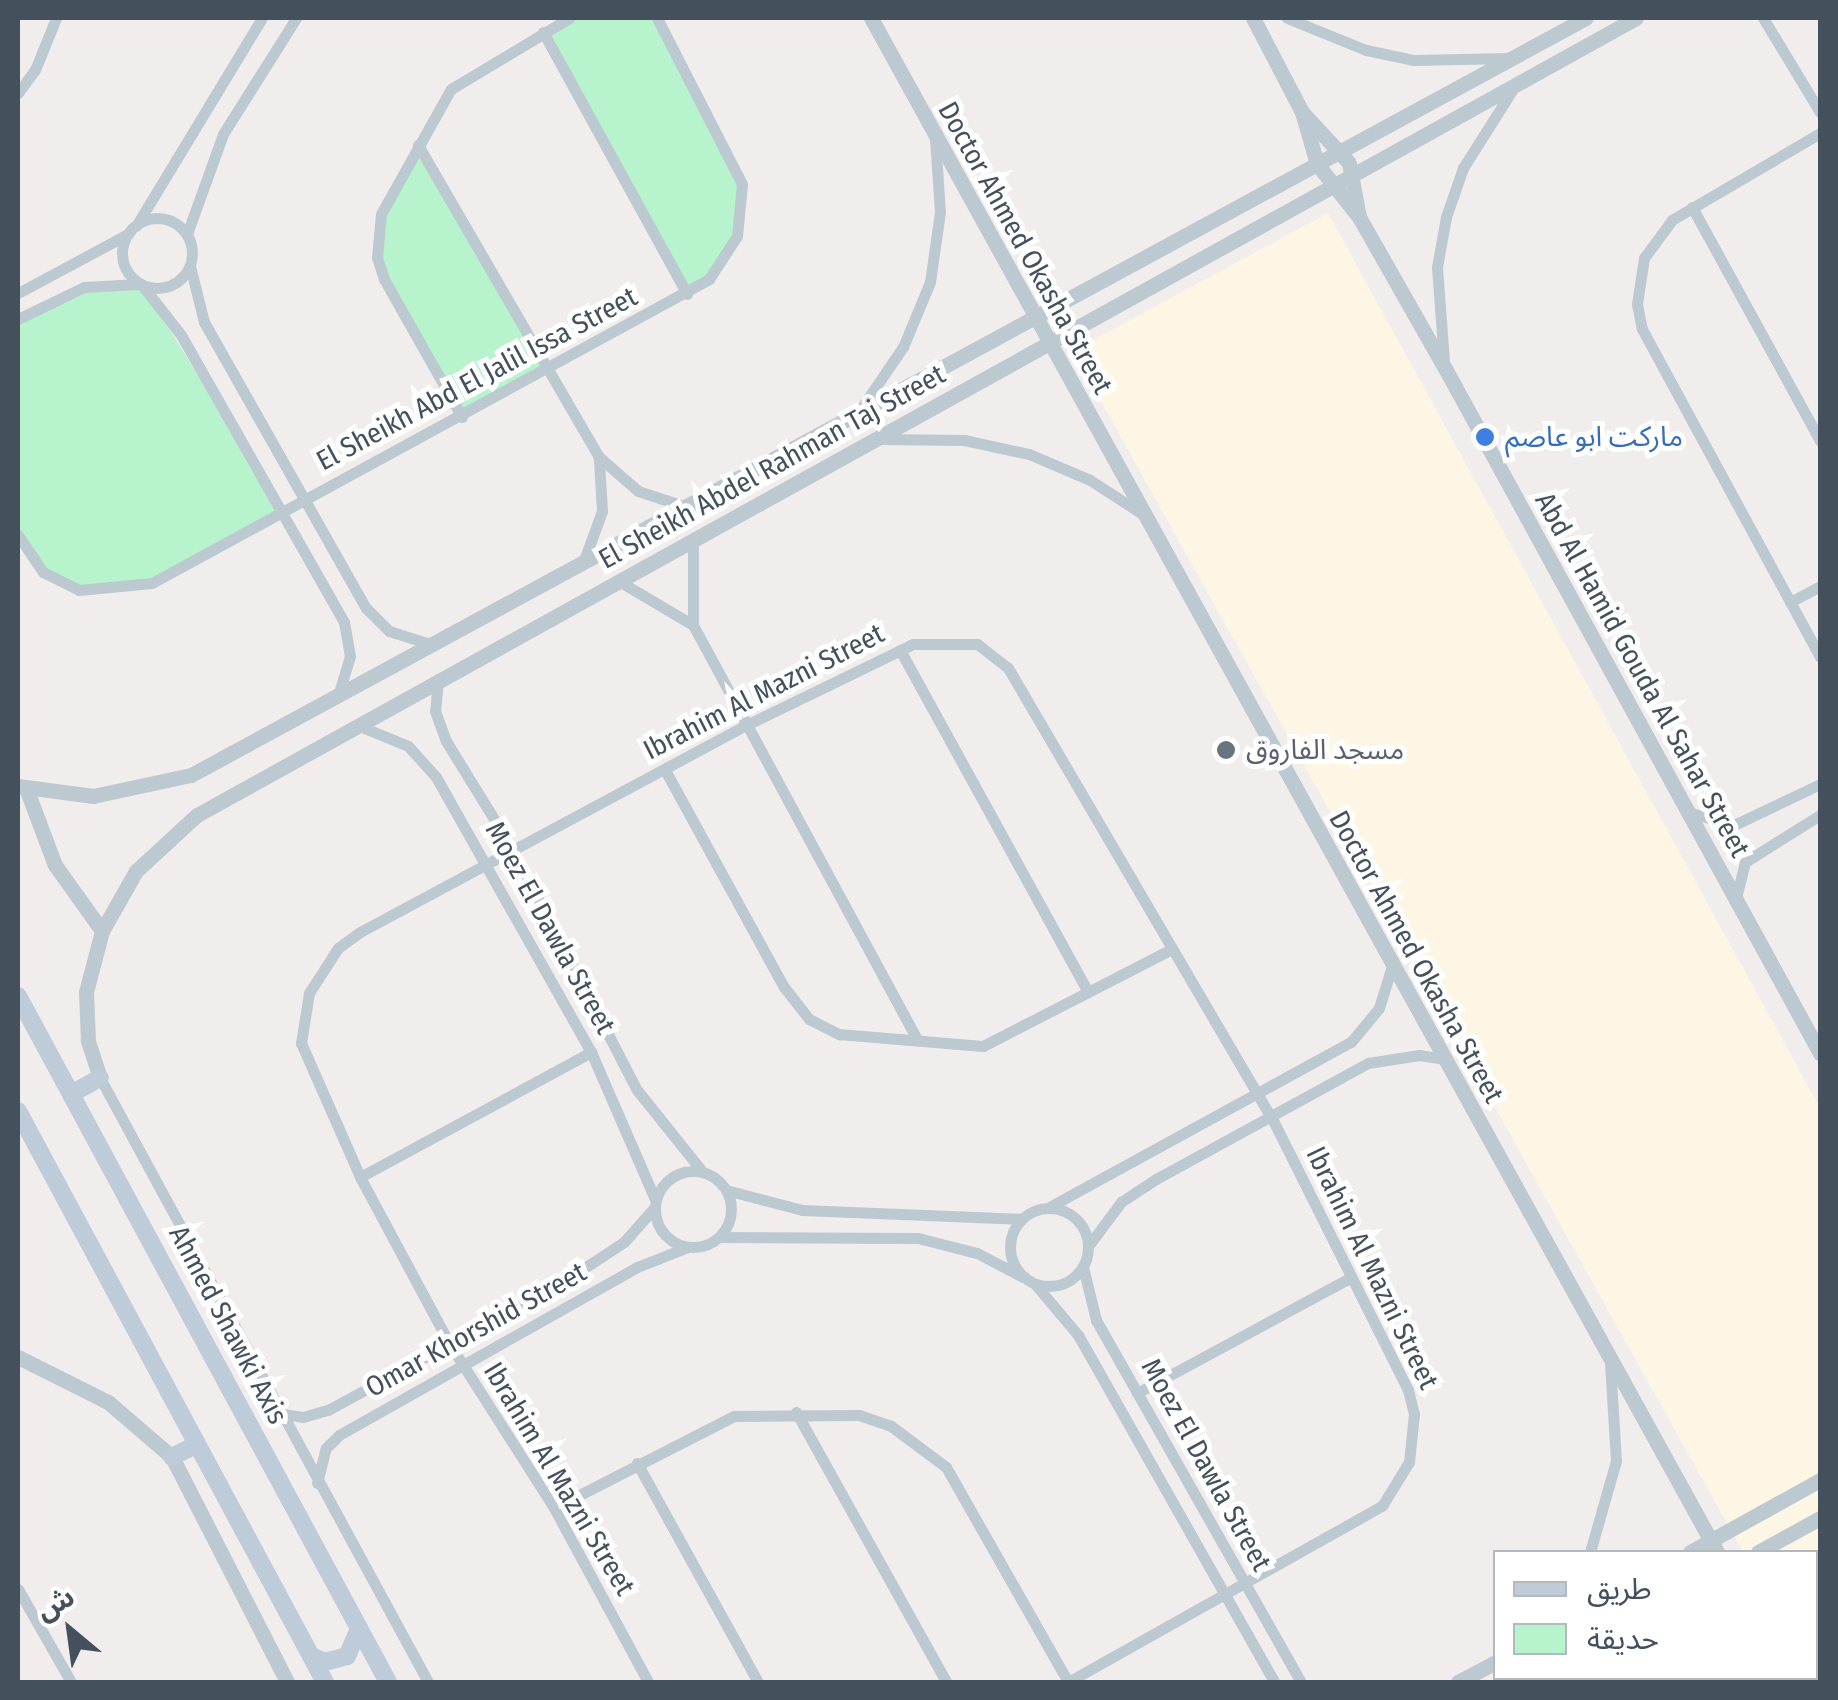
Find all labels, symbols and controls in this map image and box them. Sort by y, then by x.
street label: Doctor Ahmed Okasha Street [931,96,1119,400]
street label: El Sheikh Abd El Jalil Issa Street [311,280,643,478]
street label: El Sheikh Abdel Rahman Taj Street [593,358,951,576]
place label: ماركت ابو عاصم [1505,420,1683,454]
marker: ماركت ابو عاصم [1474,426,1496,448]
street label: Abd Al Hamid Gouda Al Sahar Street [1528,487,1756,863]
street label: Ibrahim Al Mazni Street [638,617,890,767]
place label: مسجد الفاروق [1246,733,1404,767]
marker: مسجد الفاروق [1215,739,1237,761]
street label: Doctor Ahmed Okasha Street [1322,805,1510,1109]
street label: Moez El Dawla Street [478,816,622,1040]
street label: Ibrahim Al Mazni Street [1299,1141,1445,1395]
street label: Ahmed Shawki Axis [162,1220,294,1430]
street label: Omar Khorshid Street [360,1255,592,1405]
street label: Moez El Dawla Street [1134,1353,1278,1577]
street label: Ibrahim Al Mazni Street [476,1357,642,1601]
legend [1493,1550,1818,1680]
text: طريق [1587,1571,1652,1607]
north arrow [20,1580,120,1680]
text: ش [30,1580,80,1627]
text: حديقة [1587,1621,1659,1657]

